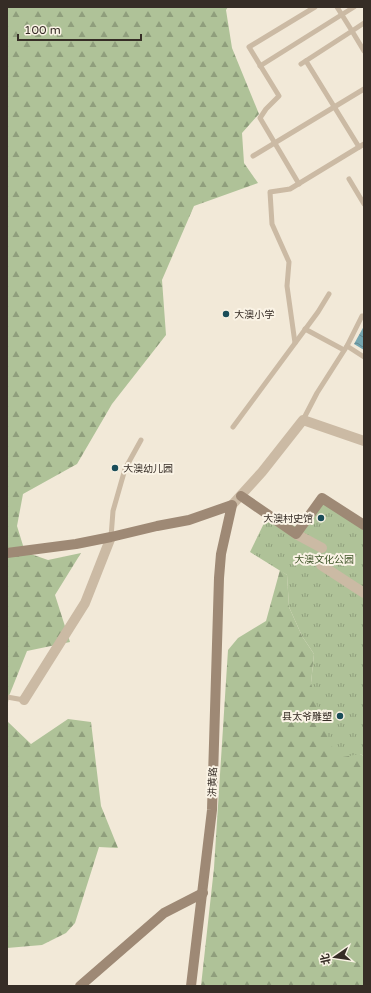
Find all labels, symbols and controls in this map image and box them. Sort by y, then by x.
scale bar [18,16,141,42]
text: 100 m [24,23,61,37]
marker: 大澳小学 [221,309,231,319]
place label: 大澳小学 [234,309,274,321]
marker: 大澳幼儿园 [110,463,120,473]
place label: 大澳幼儿园 [123,463,173,475]
place label: 大澳村史馆 [263,513,313,525]
marker: 大澳村史馆 [316,513,326,523]
park label: 大澳文化公园 [294,554,354,566]
place label: 县太爷雕塑 [282,711,332,723]
marker: 县太爷雕塑 [335,711,345,721]
street label: 汫黄路 [206,767,220,797]
north arrow [315,937,355,977]
text: 北 [318,952,333,966]

